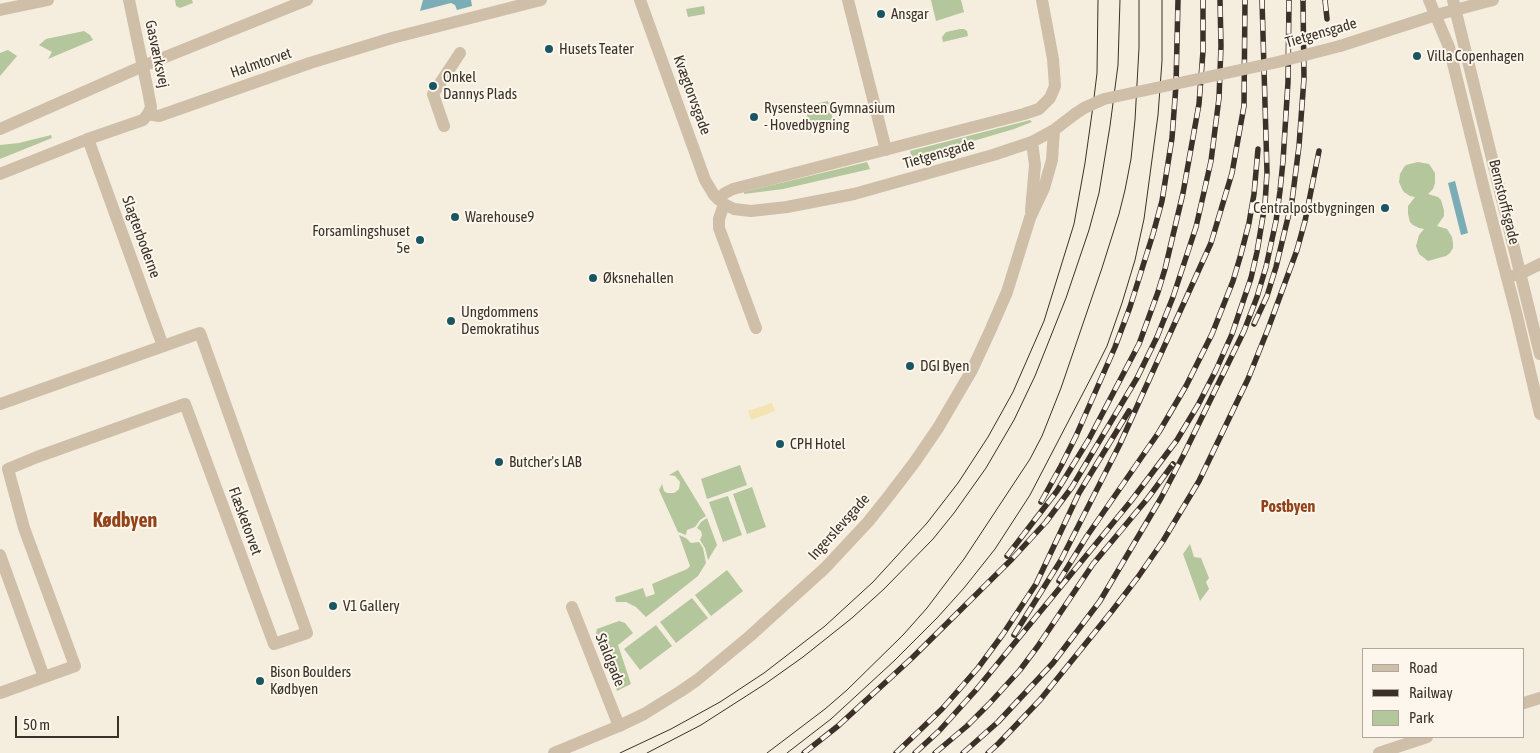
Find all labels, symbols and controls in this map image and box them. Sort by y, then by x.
place label: Ansgar [891,5,928,23]
marker: Ansgar [875,8,887,20]
street label: Tietgensgade [1283,14,1359,52]
street label: Gasværksvej [141,19,173,89]
place label: Husets Teater [559,40,634,58]
marker: Husets Teater [543,43,555,55]
street label: Halmtorvet [228,44,294,82]
place label: Villa Copenhagen [1427,47,1524,65]
marker: Villa Copenhagen [1411,50,1423,62]
street label: Kvægtorvsgade [669,53,715,137]
place label: Onkel Dannys Plads [443,68,517,103]
marker: Onkel Dannys Plads [427,80,439,92]
place label: Rysensteen Gymnasium - Hovedbygning [764,99,895,134]
marker: Rysensteen Gymnasium - Hovedbygning [748,111,760,123]
street label: Tietgensgade [901,135,977,173]
street label: Bernstorffsgade [1485,158,1523,246]
street label: Slagterboderne [118,194,164,280]
place label: Centralpostbygningen [1253,199,1375,217]
marker: Centralpostbygningen [1379,202,1391,214]
place label: Warehouse9 [465,208,534,226]
marker: Warehouse9 [449,211,461,223]
place label: Forsamlingshuset 5e [312,222,410,257]
marker: Forsamlingshuset 5e [414,234,426,246]
place label: Øksnehallen [603,269,674,287]
marker: Øksnehallen [587,272,599,284]
place label: Ungdommens Demokratihus [461,303,539,338]
marker: Ungdommens Demokratihus [445,315,457,327]
place label: DGI Byen [920,357,969,375]
marker: DGI Byen [904,360,916,372]
place label: CPH Hotel [790,435,846,453]
marker: CPH Hotel [774,438,786,450]
place label: Butcher's LAB [509,453,582,471]
marker: Butcher's LAB [493,456,505,468]
street label: Flæsketorvet [224,485,266,557]
street label: Ingerslevsgade [805,490,873,564]
district label: Postbyen [1261,497,1315,517]
district label: Kødbyen [93,509,157,533]
place label: V1 Gallery [343,597,400,615]
marker: V1 Gallery [327,600,339,612]
street label: Staldgade [591,631,629,689]
legend [1362,648,1525,738]
text: Road [1409,659,1438,676]
place label: Bison Boulders Kødbyen [270,663,351,698]
marker: Bison Boulders Kødbyen [254,675,266,687]
text: Railway [1409,684,1453,701]
scale bar [18,706,121,738]
text: Park [1409,709,1434,726]
text: 50 m [23,716,50,733]

